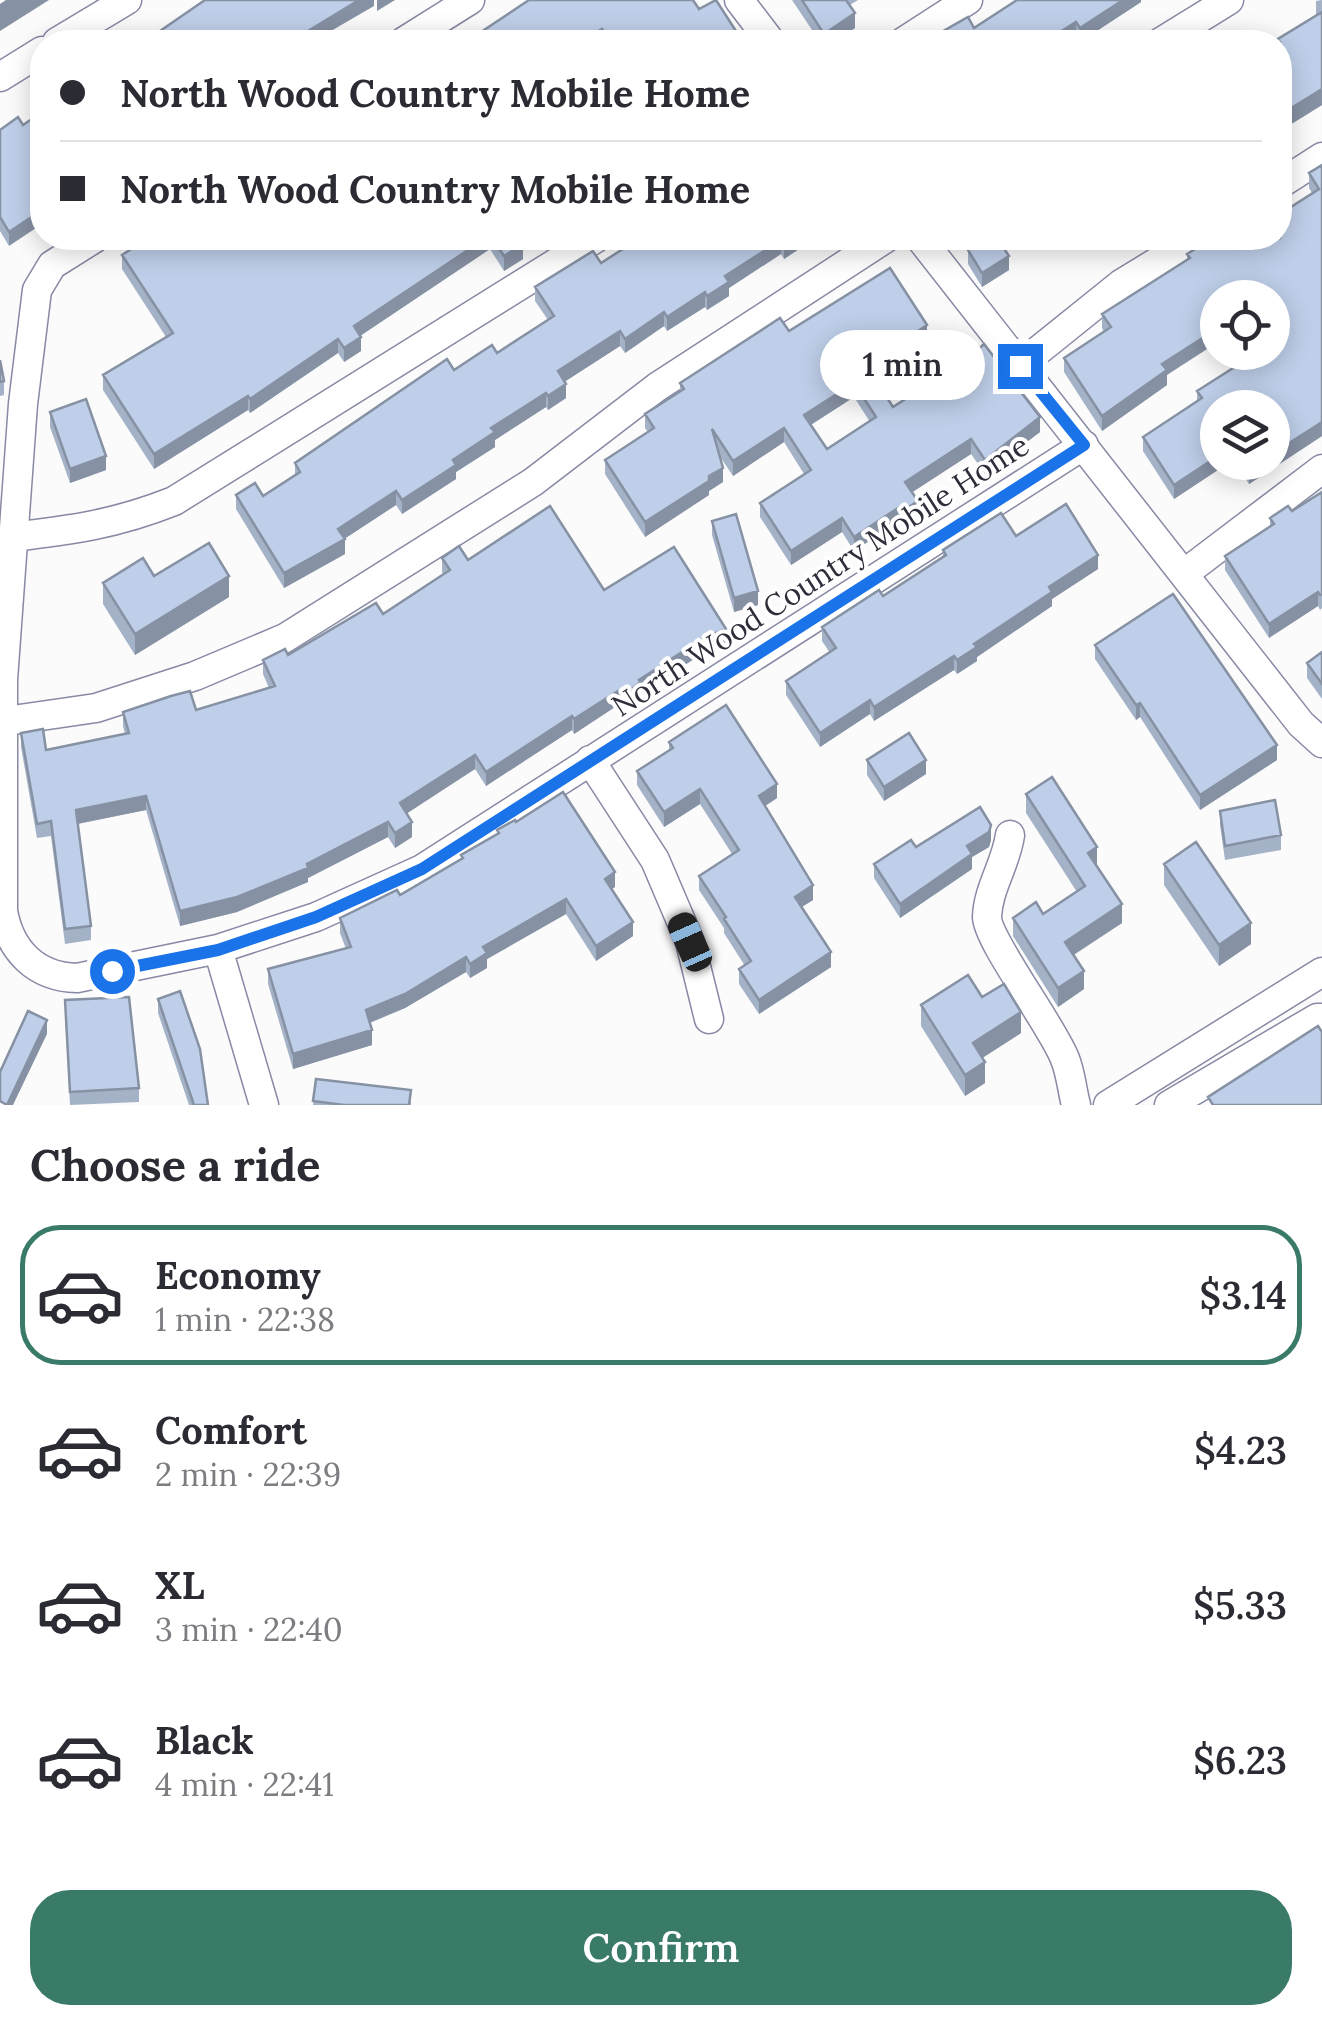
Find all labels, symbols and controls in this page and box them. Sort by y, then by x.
text: North Wood Country Mobile Home [120,69,750,117]
text: North Wood Country Mobile Home [120,165,750,213]
map controls [1200,280,1290,480]
button: locate [1200,280,1290,370]
callout: 1 min [820,331,985,401]
text: 1 min [862,344,943,385]
route end [998,344,1043,389]
button: layers [1200,390,1290,480]
street label: North Wood Country Mobile Home [604,426,1036,725]
car [664,908,716,976]
route start [90,949,135,994]
text: Choose a ride [30,1136,320,1193]
icon: car [35,1250,125,1340]
text: Economy [155,1251,321,1299]
text: $3.14 [1200,1271,1287,1319]
text: 1 min · 22:38 [155,1299,335,1340]
icon: car [35,1405,125,1495]
text: Comfort [155,1406,307,1454]
text: $4.23 [1194,1426,1287,1474]
text: 2 min · 22:39 [155,1454,341,1495]
icon: car [35,1560,125,1650]
text: XL [155,1561,205,1609]
text: $5.33 [1193,1581,1287,1629]
text: 3 min · 22:40 [155,1609,343,1650]
icon: car [35,1715,125,1805]
text: Black [155,1716,254,1764]
text: $6.23 [1193,1736,1287,1784]
text: 4 min · 22:41 [155,1764,334,1805]
button: Confirm [30,1890,1292,2005]

